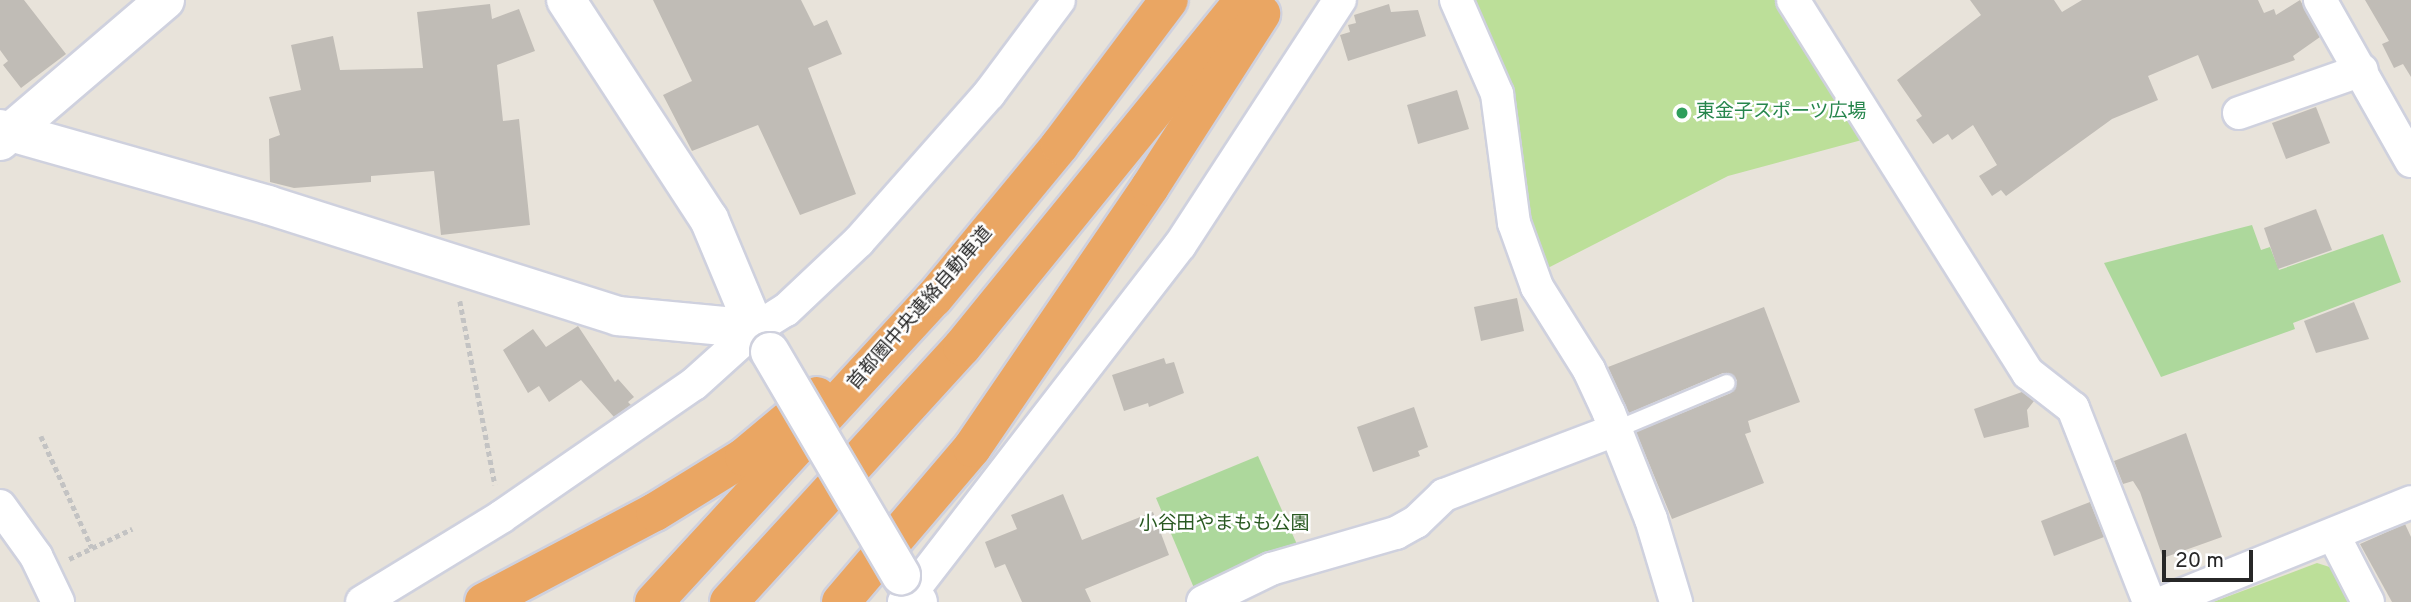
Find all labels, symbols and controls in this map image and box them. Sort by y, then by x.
place label: 東金子スポーツ広場 [1696,102,1867,124]
marker: 東金子スポーツ広場 [1674,105,1690,121]
street label: 首都圏中央連絡自動車道 [844,223,998,395]
park label: 小谷田やまもも公園 [1139,514,1309,536]
scale bar [2166,536,2257,580]
text: 20 m [2175,548,2224,575]

